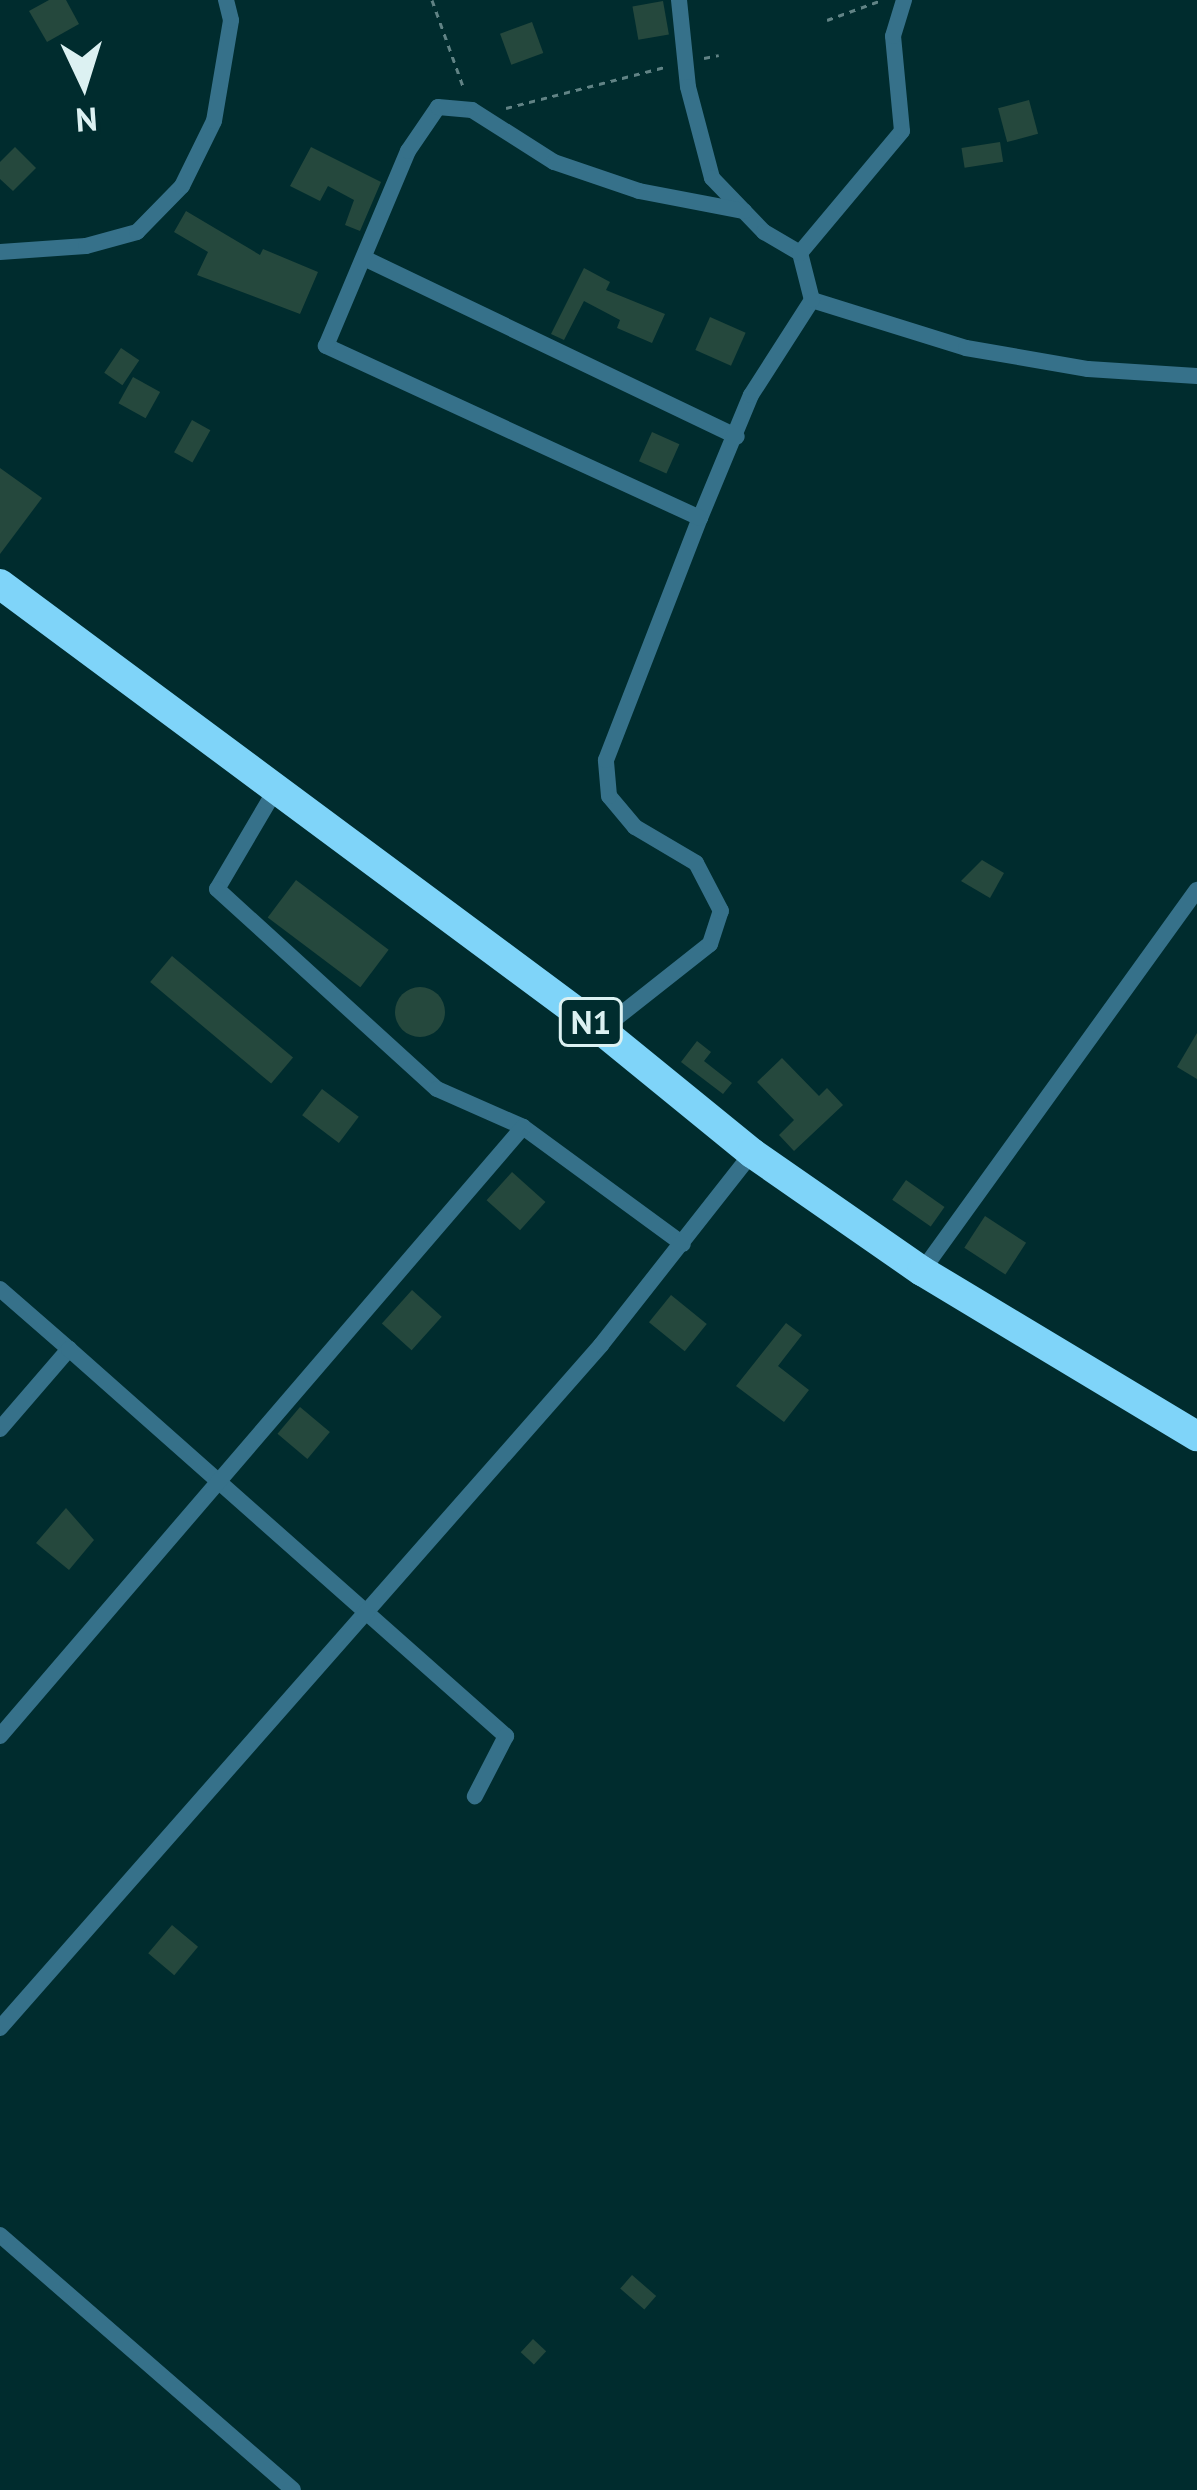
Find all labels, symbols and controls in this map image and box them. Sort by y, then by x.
north arrow [24,24,144,144]
text: N [74,98,99,143]
road number: N1 [558,995,624,1049]

